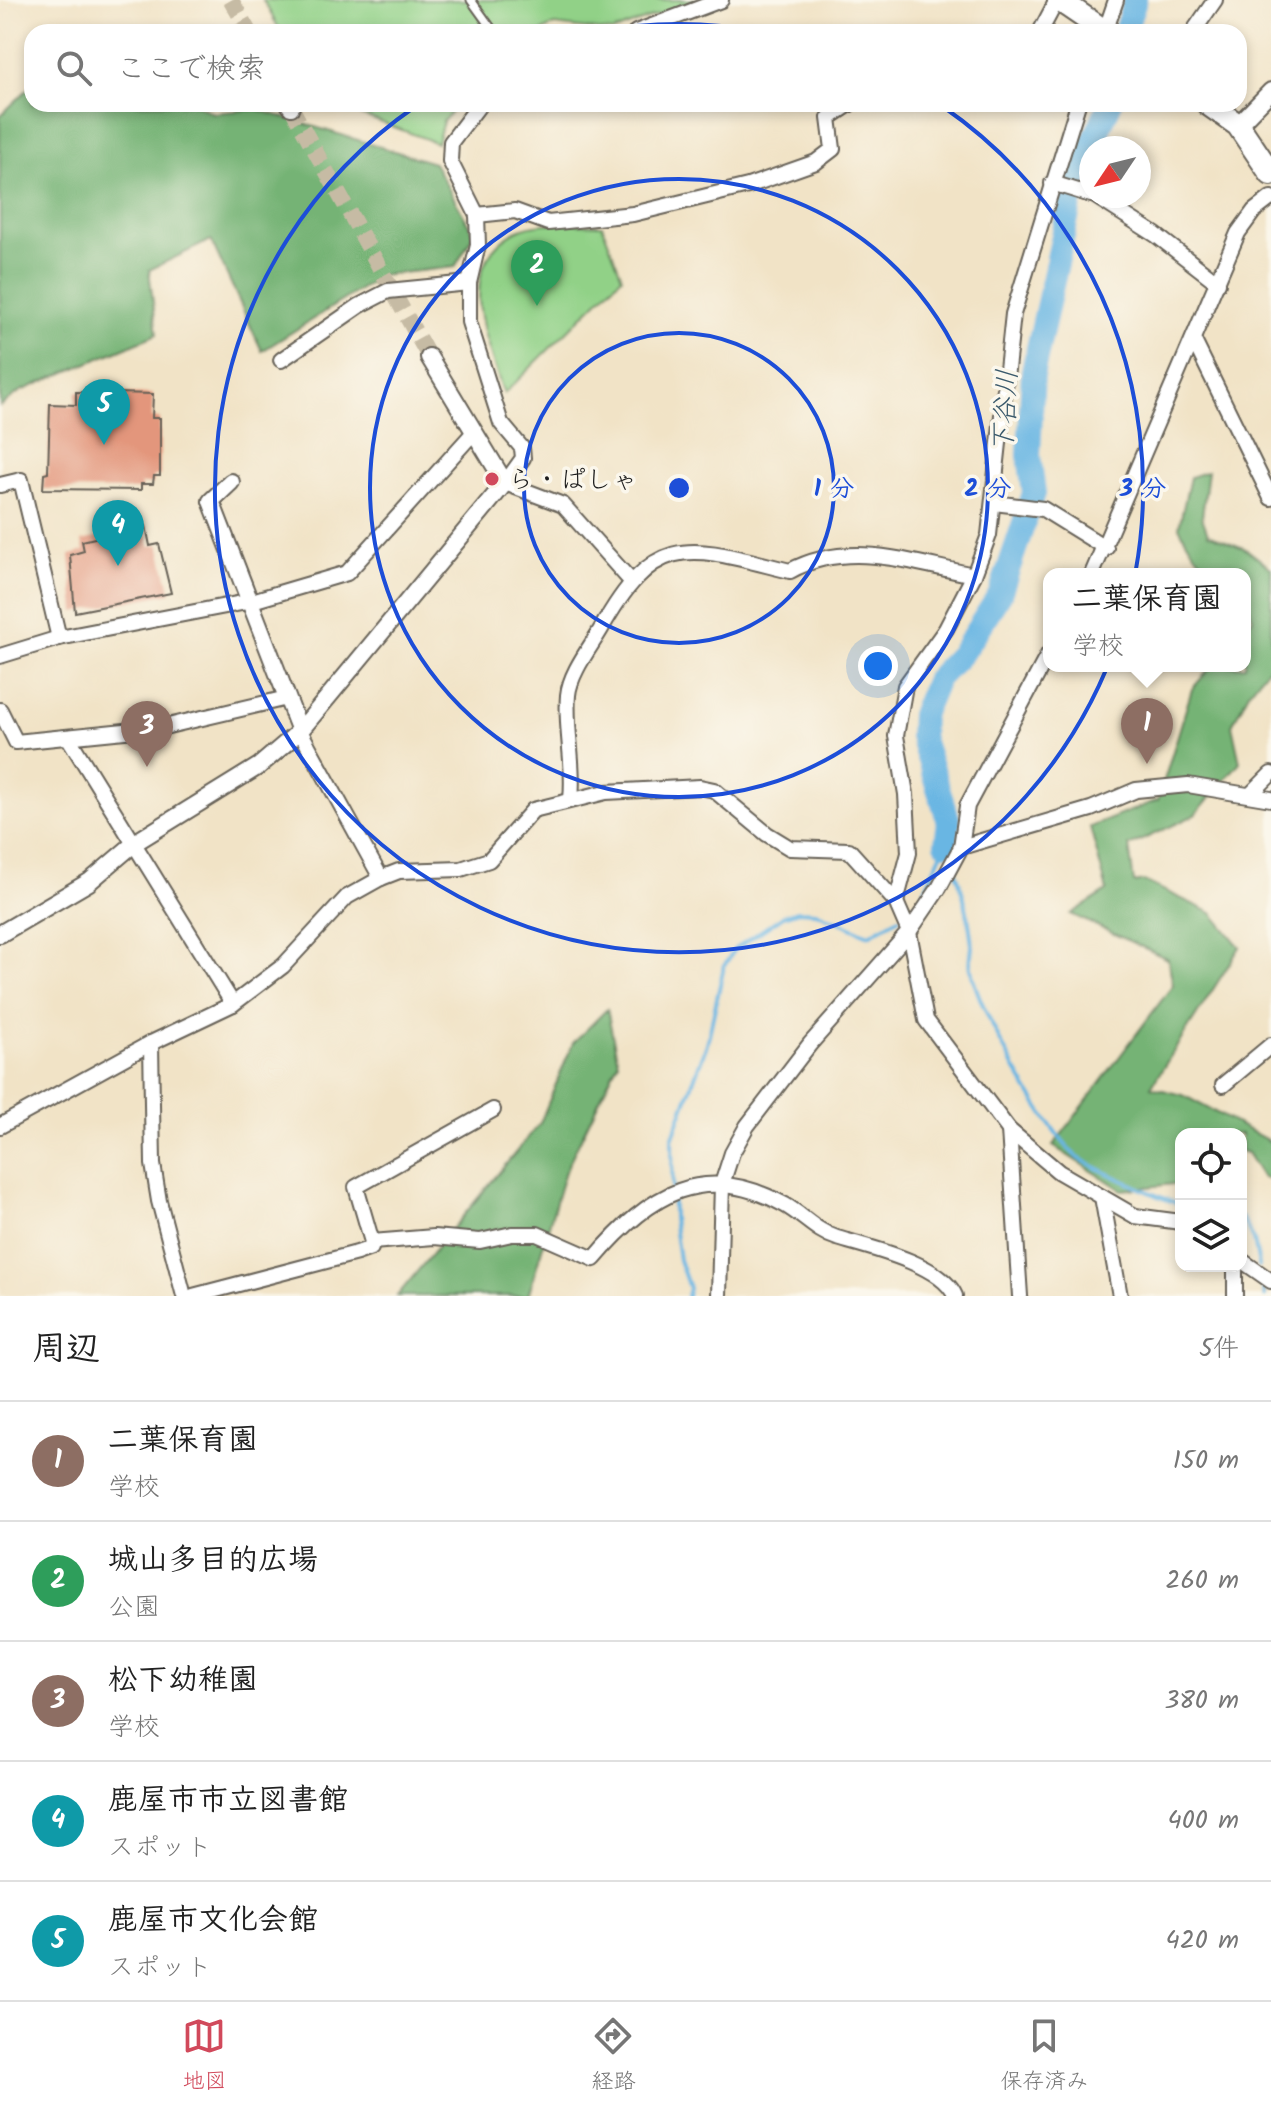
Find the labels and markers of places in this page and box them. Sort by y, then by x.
pin: 2 [511,240,563,306]
pin: 5 [78,379,130,445]
place label: ら・ぱしゃ [508,460,638,502]
marker: ら・ぱしゃ [483,470,501,488]
centre of rings [665,474,693,502]
pin: 4 [92,500,144,566]
pin: 1 [1121,698,1173,764]
pin: 3 [121,701,173,767]

